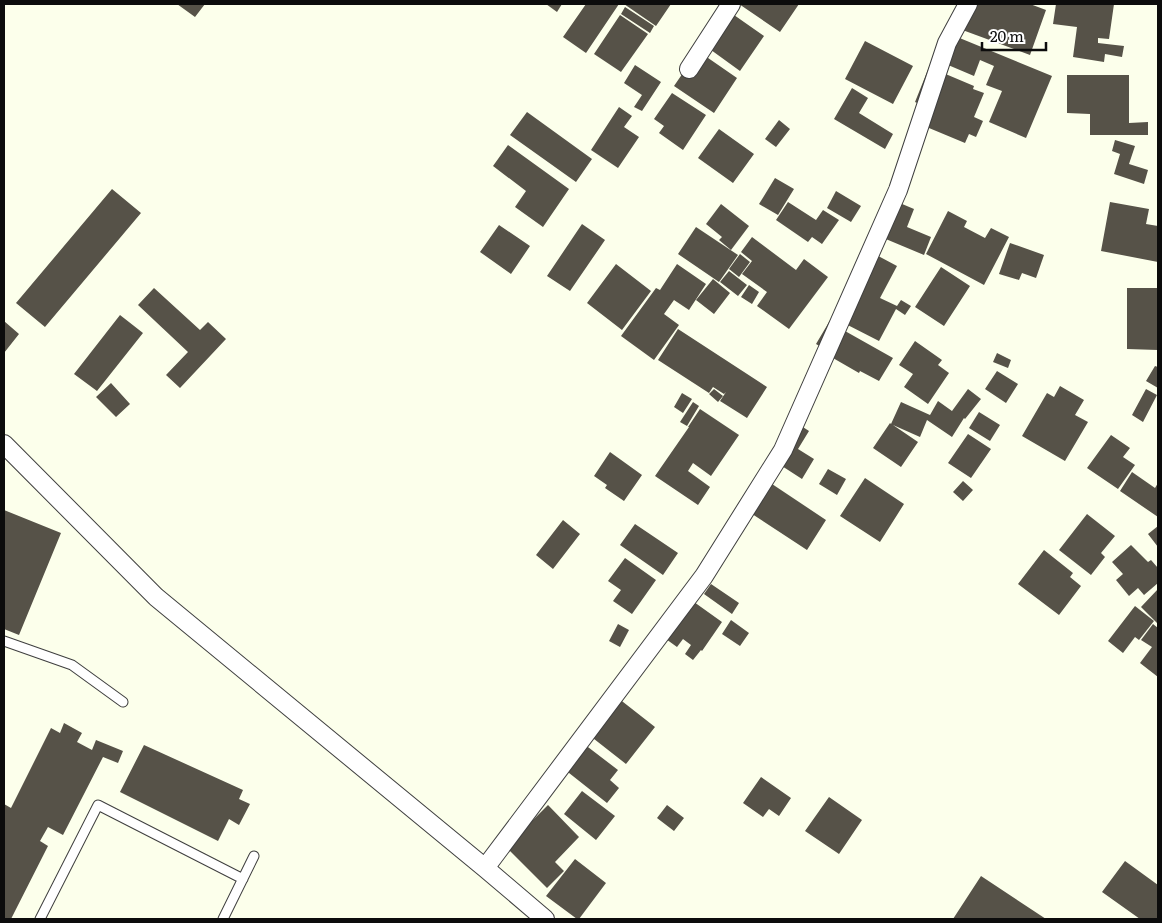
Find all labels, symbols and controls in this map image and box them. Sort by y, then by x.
scale bar [982,20,1046,52]
text: 20 m [990,24,1024,47]

